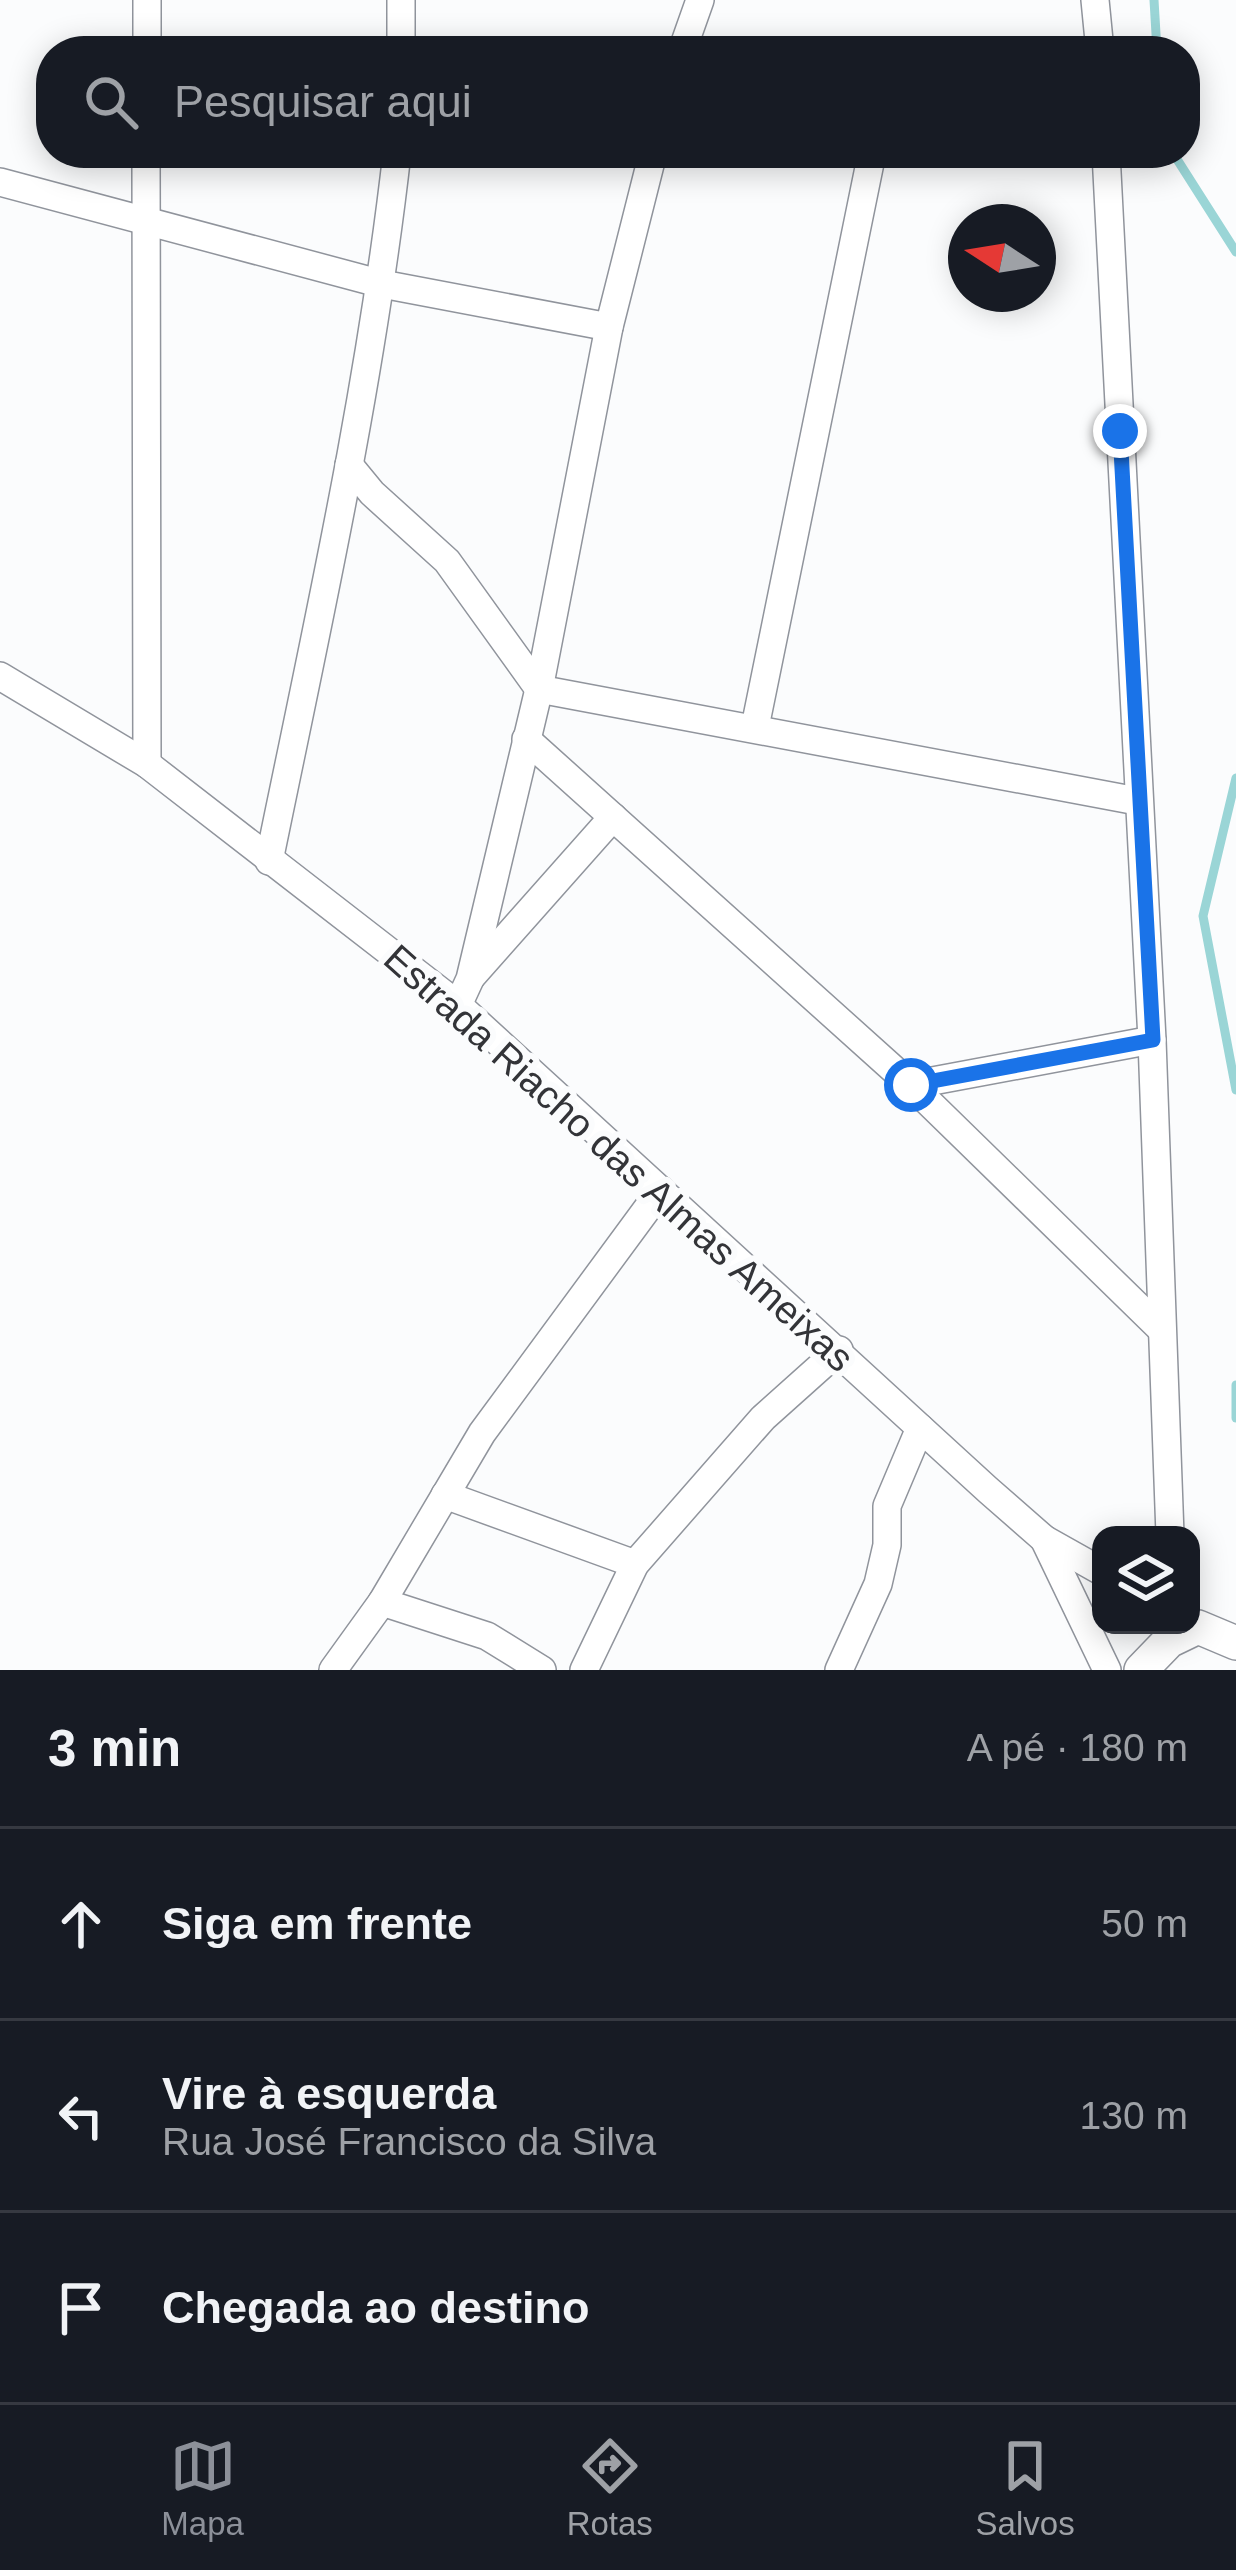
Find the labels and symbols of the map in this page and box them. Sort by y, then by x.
north arrow [948,204,1056,312]
route end [1093,404,1147,458]
street label: Estrada Riacho das Almas Ameixas [376,936,862,1380]
route start [884,1058,938,1112]

